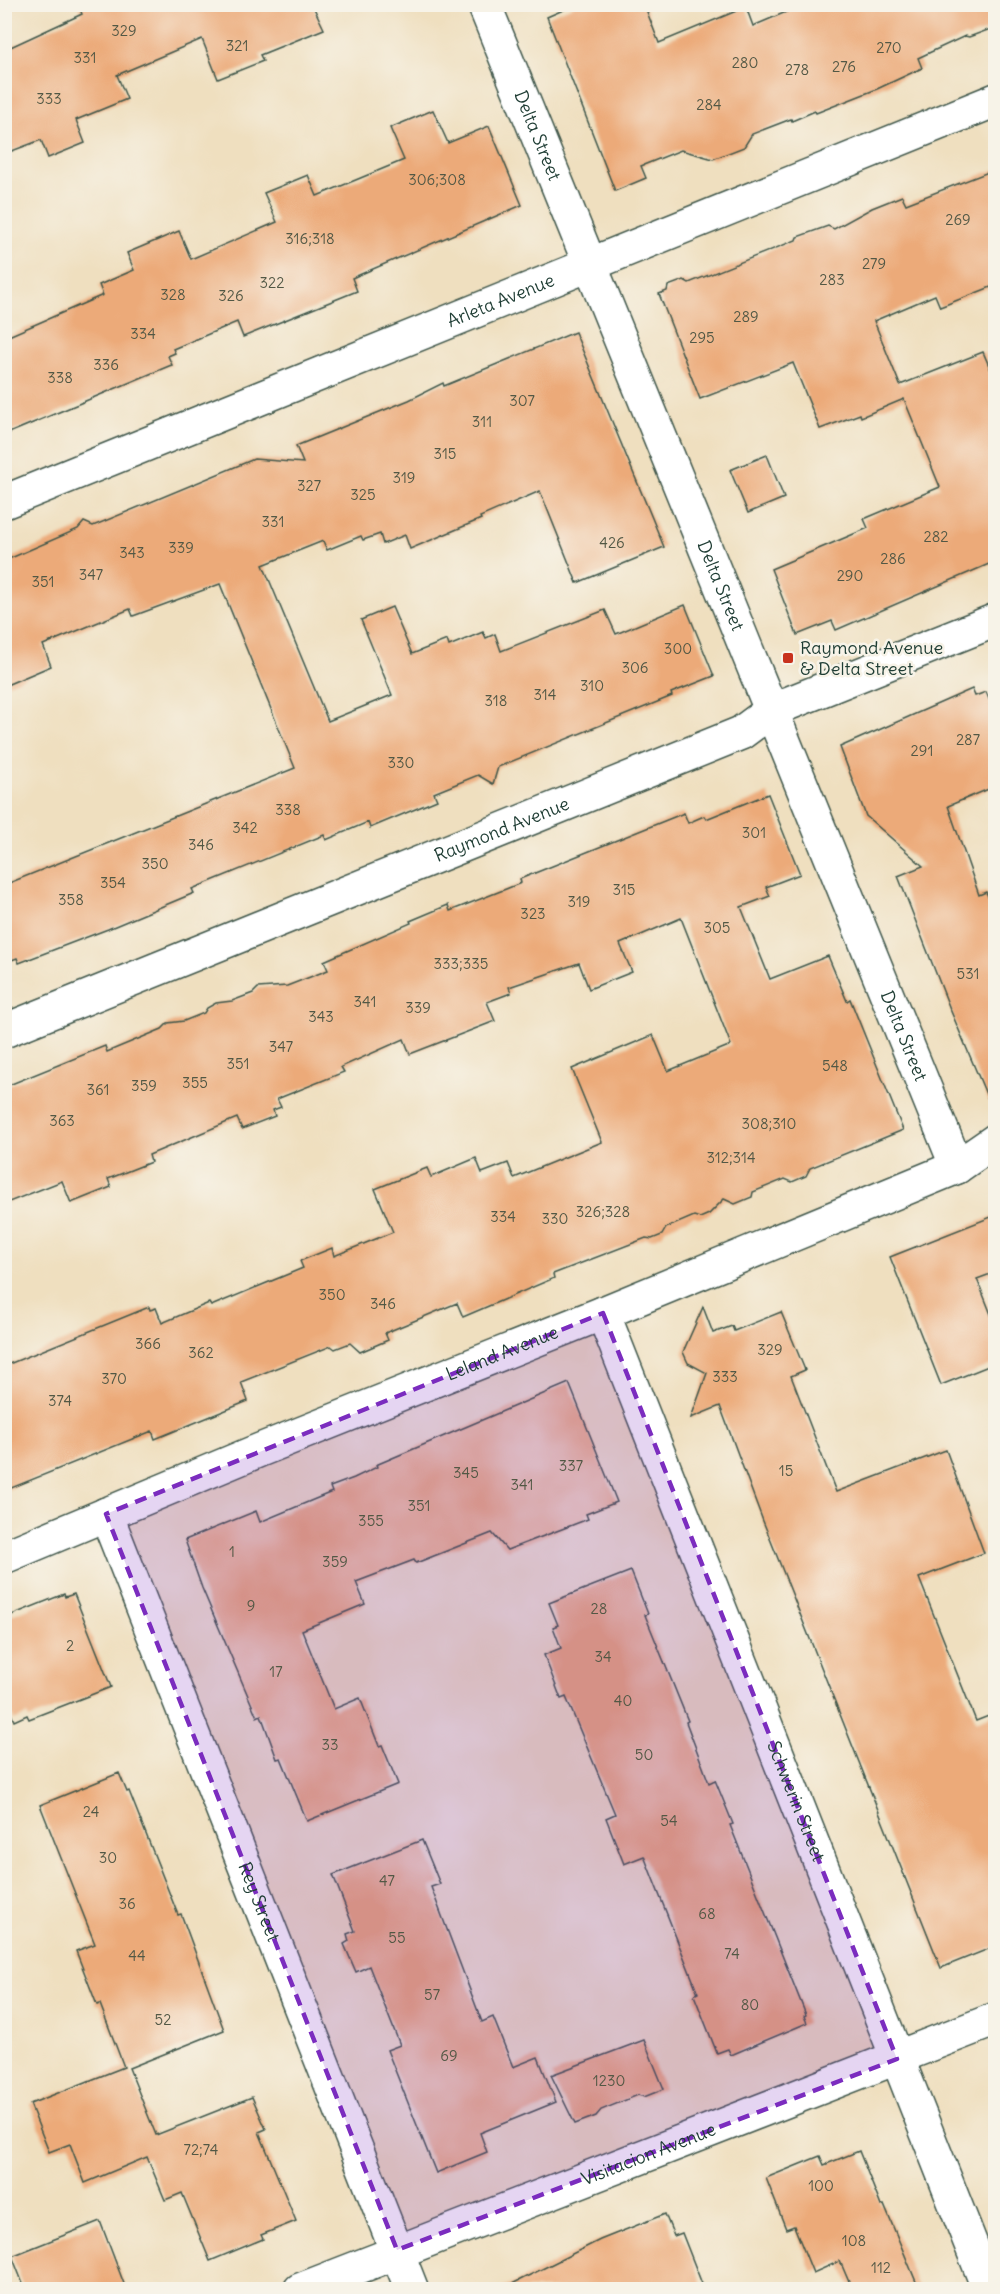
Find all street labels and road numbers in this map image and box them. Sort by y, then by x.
street label: Delta Street [509,87,567,184]
street label: Arleta Avenue [444,268,558,332]
street label: Delta Street [692,537,750,634]
street label: Raymond Avenue [431,792,572,867]
street label: Delta Street [876,987,933,1084]
street label: Leland Avenue [442,1320,561,1386]
street label: Schwerin Street [762,1738,831,1865]
street label: Rey Street [233,1859,285,1945]
street label: Visitacion Avenue [578,2117,719,2190]

